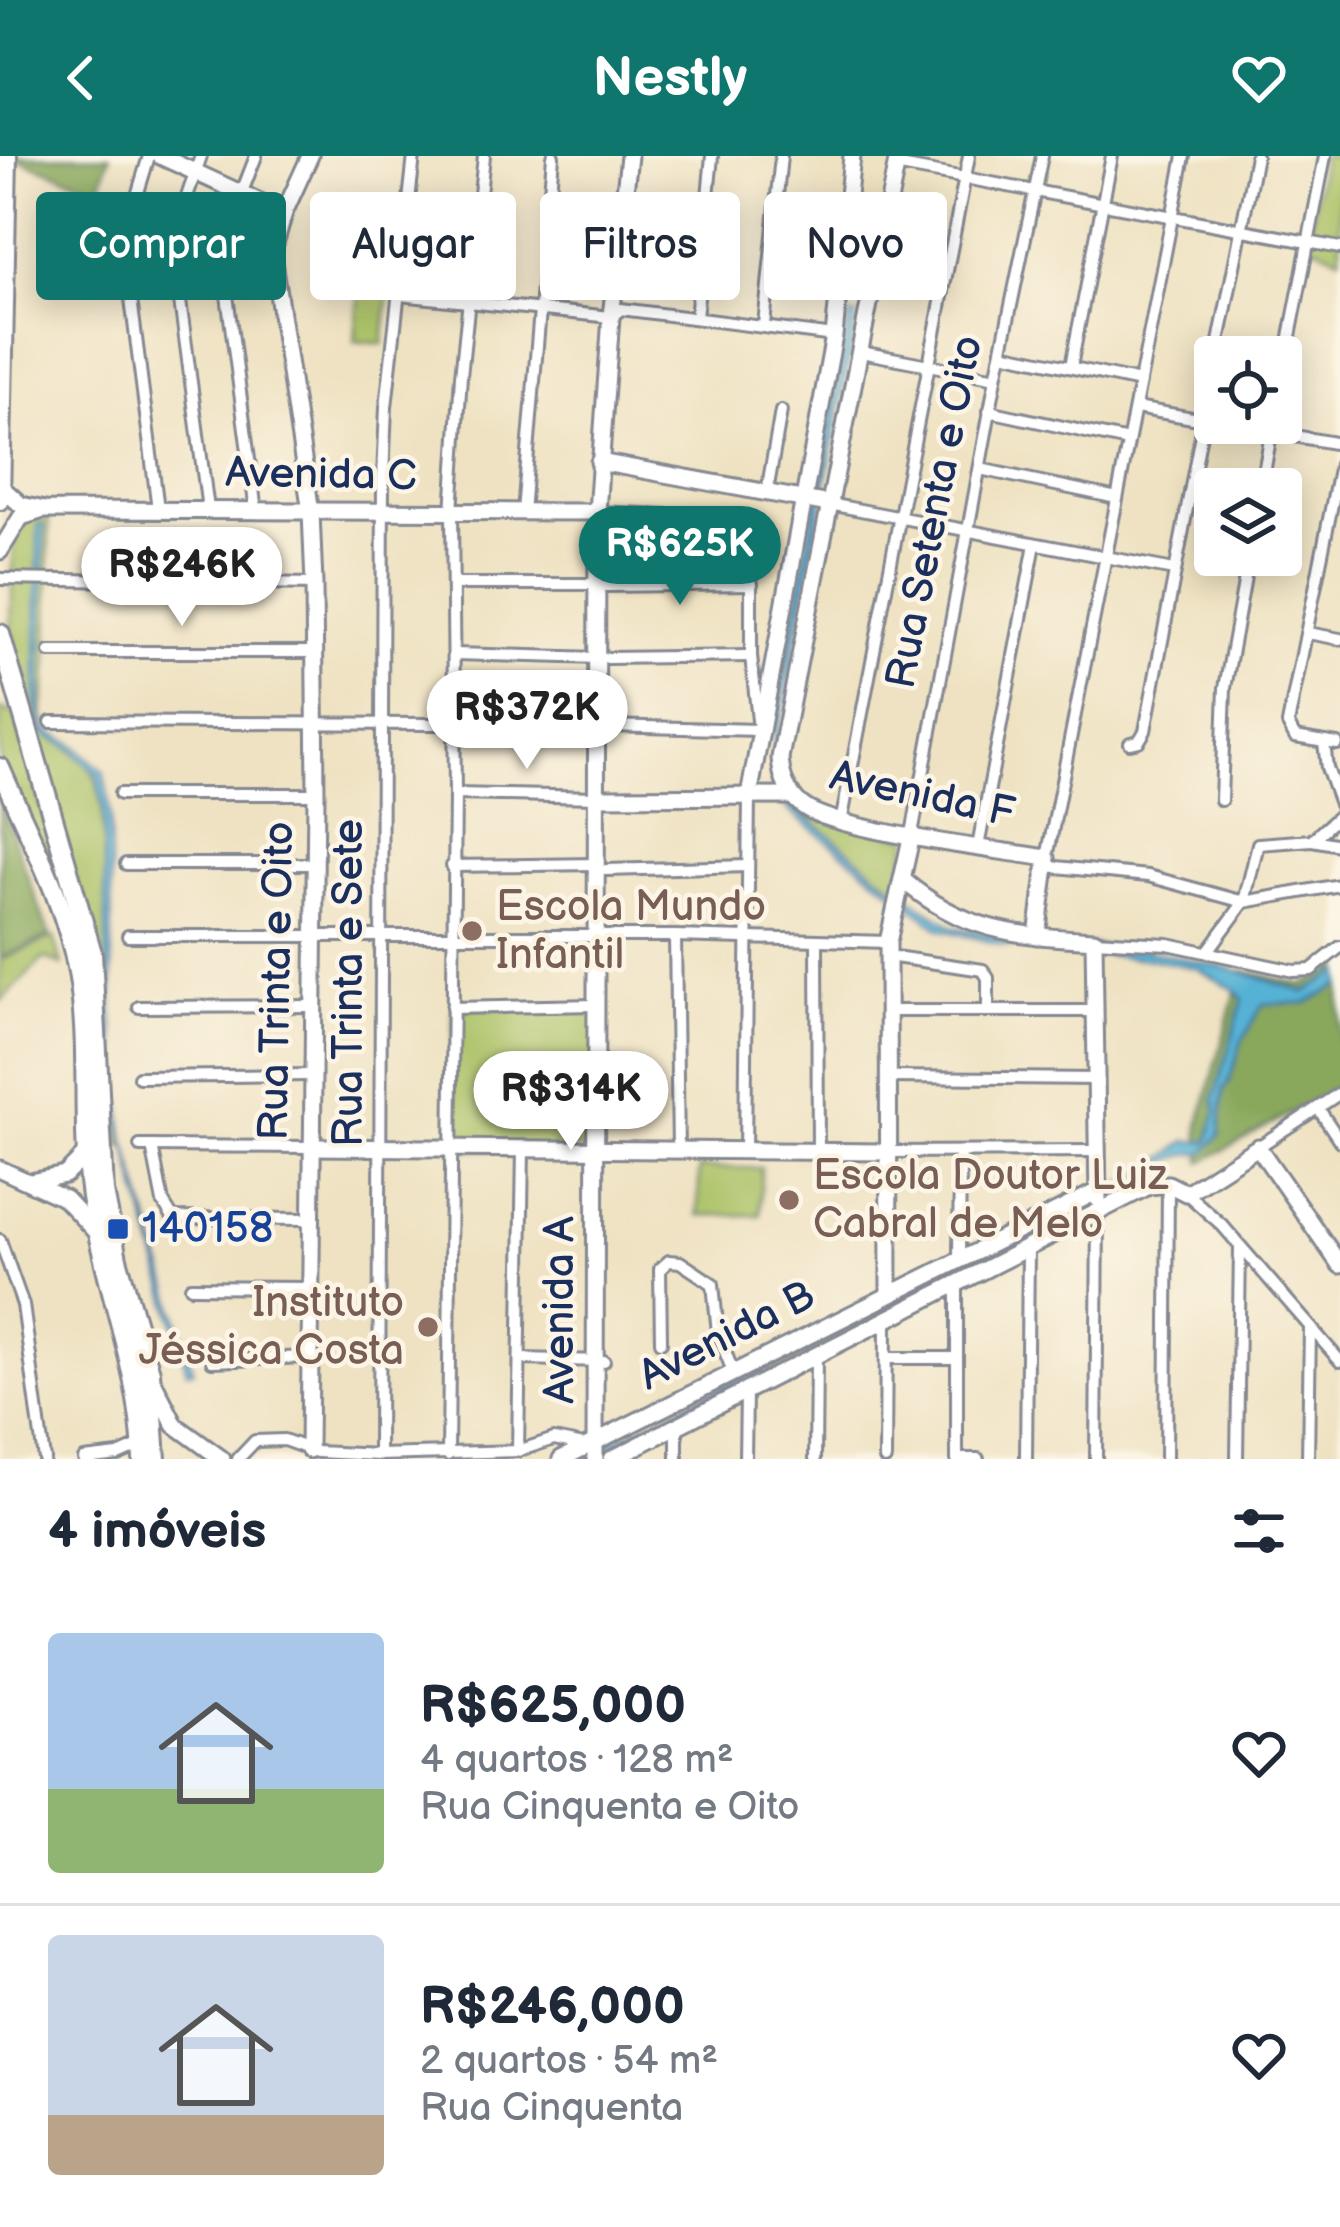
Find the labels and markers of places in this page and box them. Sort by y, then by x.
pin: R$625K [582,506,778,608]
pin: R$246K [84,527,280,629]
pin: R$372K [429,670,625,772]
place label: Escola Mundo Infantil [496,882,766,981]
marker: Escola Mundo Infantil [459,918,485,944]
pin: R$314K [473,1051,669,1153]
place label: Escola Doutor Luiz Cabral de Melo [813,1151,1169,1250]
marker: Escola Doutor Luiz Cabral de Melo [776,1187,802,1213]
place label: 140158 [142,1204,273,1255]
marker: 140158 [105,1216,131,1242]
place label: Instituto Jéssica Costa [139,1278,404,1377]
marker: Instituto Jéssica Costa [415,1314,441,1340]

